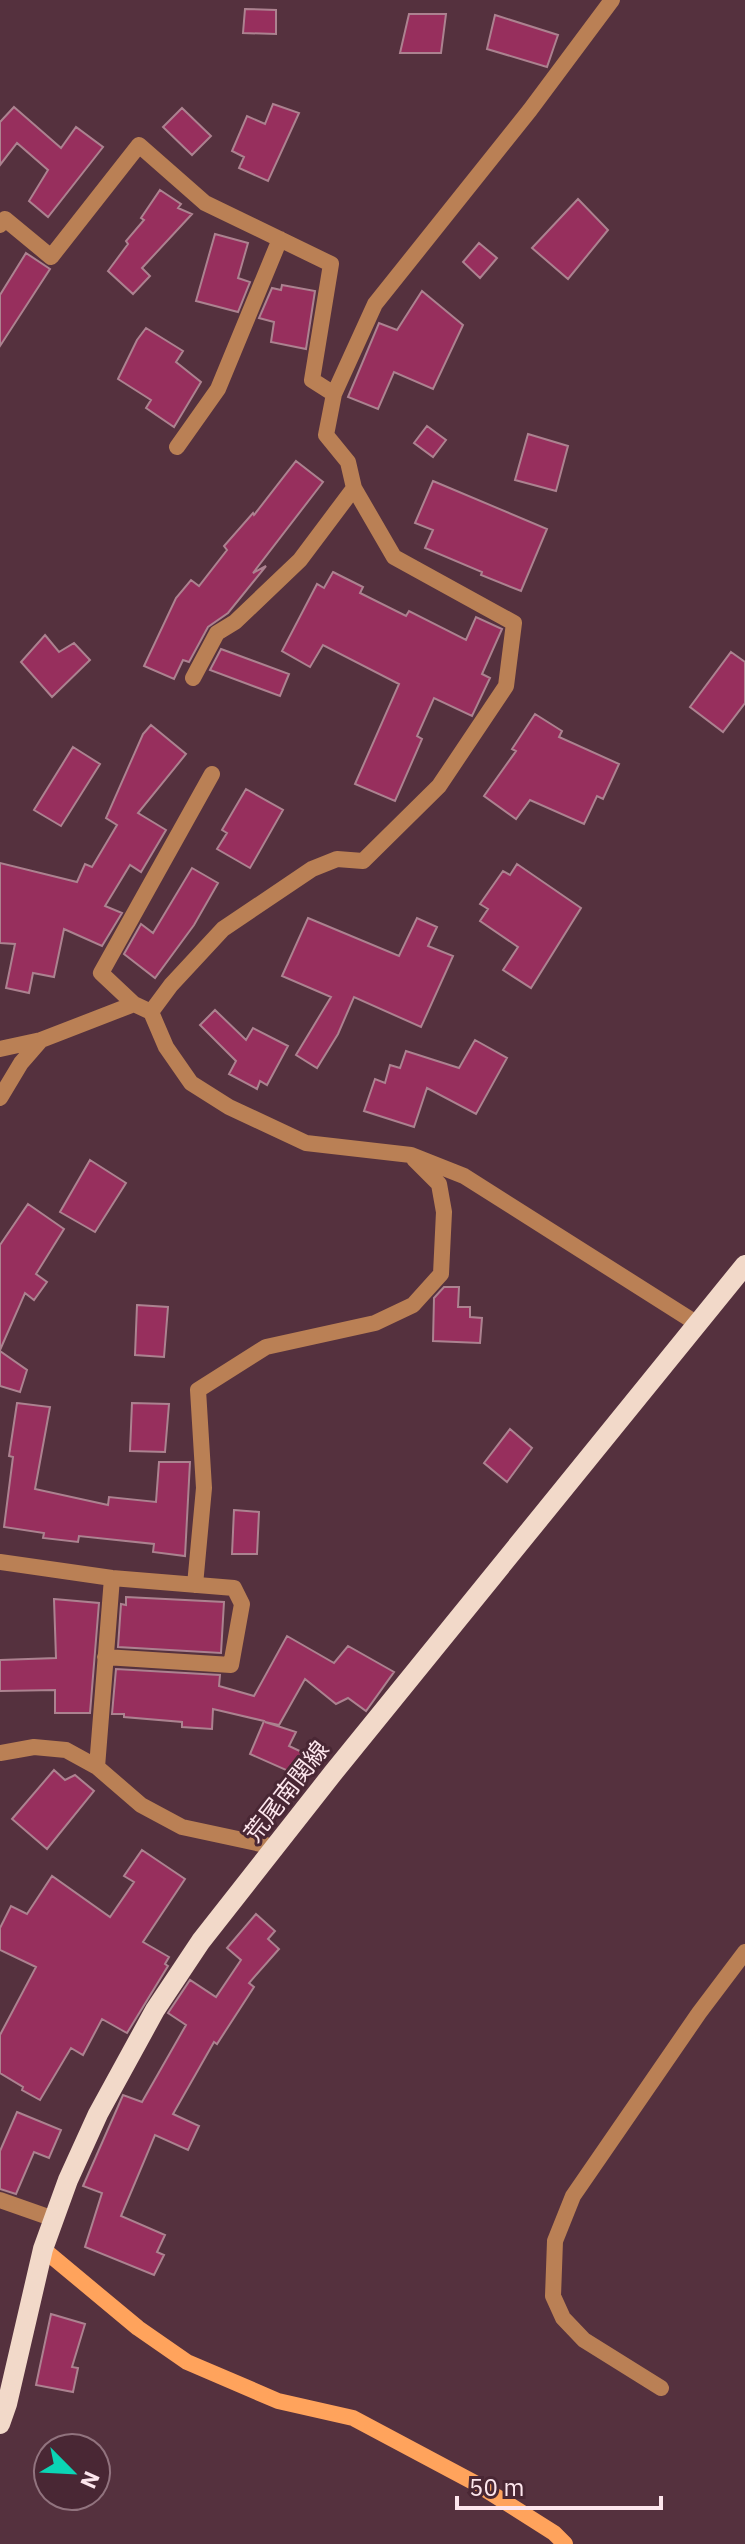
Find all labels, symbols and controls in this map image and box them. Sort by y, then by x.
street label: 荒尾南関線 [236,1734,336,1848]
north arrow [32,2432,112,2512]
scale bar [457,2460,661,2510]
text: N [74,2467,107,2494]
text: 50 m [469,2471,524,2503]

